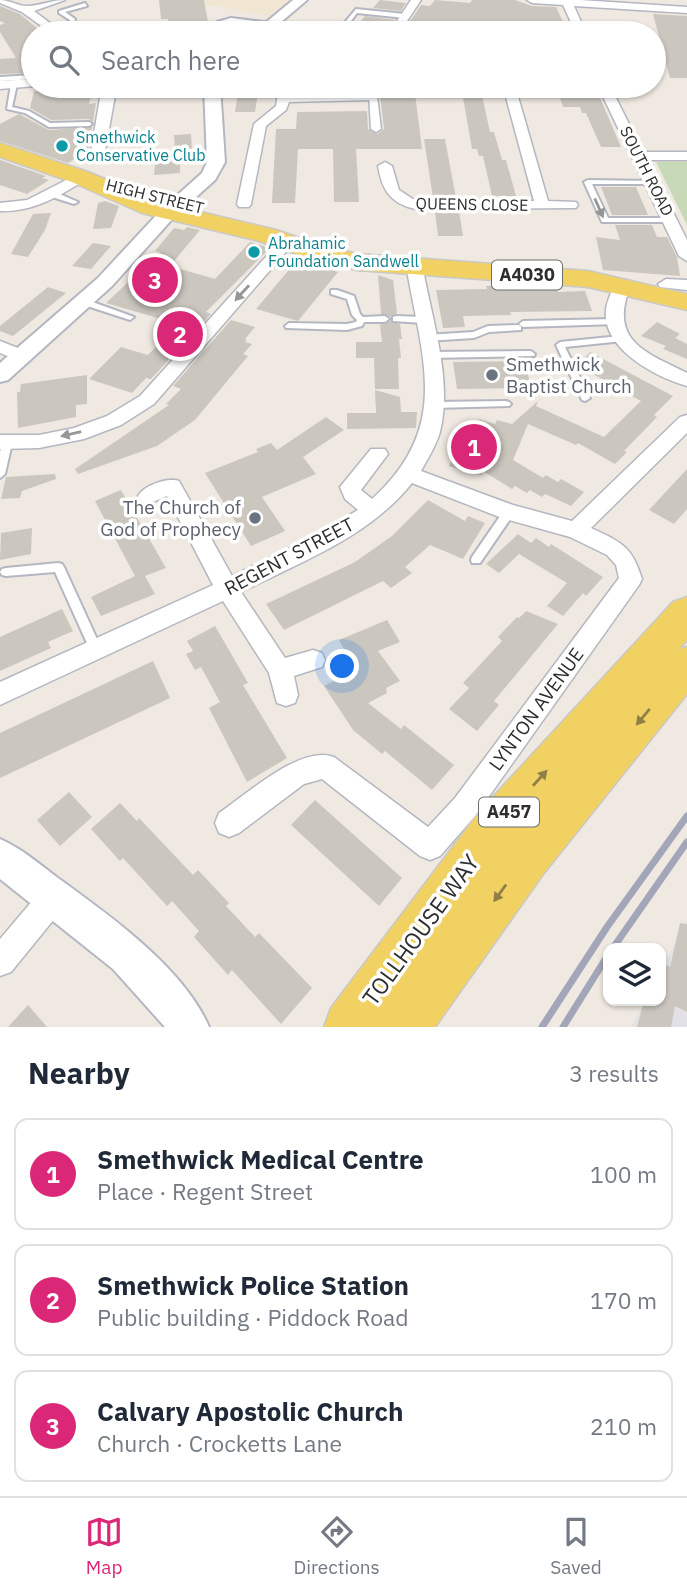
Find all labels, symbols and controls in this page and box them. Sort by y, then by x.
search box [21,21,666,98]
icon: search [45,41,83,79]
text: Search here [101,43,240,77]
street label: SOUTH ROAD [616,123,678,219]
place label: Smethwick Conservative Club [76,127,205,165]
marker: Smethwick Conservative Club [54,138,70,154]
street label: HIGH STREET [104,174,206,218]
street label: QUEENS CLOSE [416,193,528,215]
one-way arrow [594,198,605,219]
place label: Abrahamic Foundation Sandwell [268,233,419,271]
marker: Abrahamic Foundation Sandwell [246,244,262,260]
pin: 3 [132,254,178,306]
road number: A4030 [492,260,562,290]
one-way arrow [235,284,250,301]
pin: 2 [157,308,203,360]
place label: Smethwick Baptist Church [506,352,632,398]
marker: Smethwick Baptist Church [484,367,500,383]
pin: 1 [451,421,497,473]
one-way arrow [60,429,82,440]
place label: The Church of God of Prophecy [100,495,242,541]
marker: The Church of God of Prophecy [247,510,263,526]
street label: REGENT STREET [220,512,358,600]
street label: LYNTON AVENUE [483,643,589,775]
your location [325,649,359,683]
one-way arrow [636,708,651,725]
one-way arrow [531,770,547,787]
road number: A457 [479,798,539,826]
street label: TOLLHOUSE WAY [355,848,485,1011]
one-way arrow [493,884,507,902]
map controls [603,943,666,1006]
button: layers [603,943,666,1006]
text: Nearby [28,1053,130,1092]
text: 3 results [569,1058,659,1088]
text: Smethwick Medical Centre [97,1142,424,1176]
text: 1 [46,1159,60,1189]
text: 100 m [590,1159,657,1189]
text: Place · Regent Street [97,1176,313,1206]
text: Smethwick Police Station [97,1268,409,1302]
text: 2 [46,1285,60,1315]
text: 170 m [590,1285,657,1315]
text: Public building · Piddock Road [97,1302,409,1332]
text: Calvary Apostolic Church [97,1394,404,1428]
text: 3 [46,1411,60,1441]
text: 210 m [590,1411,657,1441]
text: Church · Crocketts Lane [97,1428,342,1458]
tab: Map [85,1513,123,1579]
tab: Directions [293,1513,380,1579]
tab: Saved [550,1513,602,1579]

